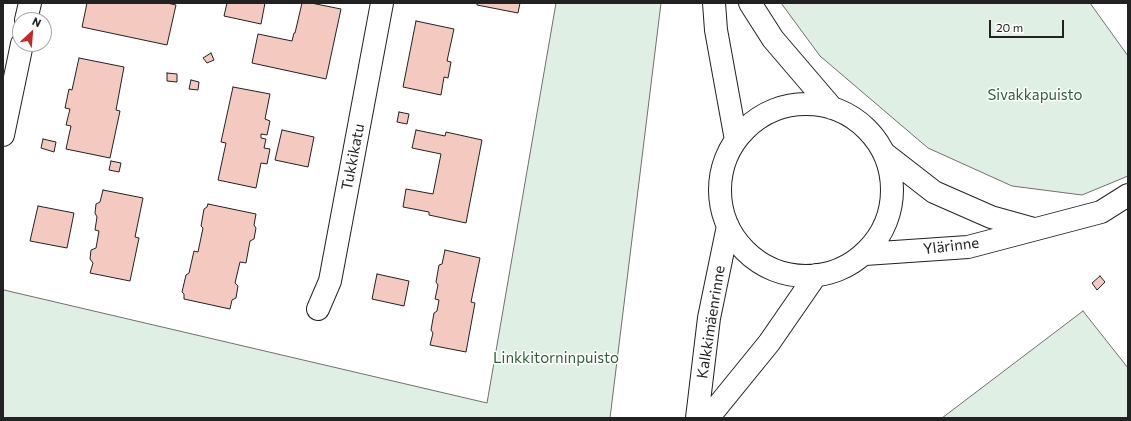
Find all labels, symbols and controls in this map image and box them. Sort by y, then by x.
north arrow [12,12,52,52]
scale bar [991,12,1066,38]
text: N [30,14,44,29]
text: 20 m [996,20,1023,34]
park label: Sivakkapuisto [987,86,1083,104]
street label: Tukkikatu [338,122,368,192]
street label: Ylärinne [922,234,980,258]
street label: Kalkkimäenrinne [693,264,729,380]
park label: Linkkitorninpuisto [493,349,619,367]

